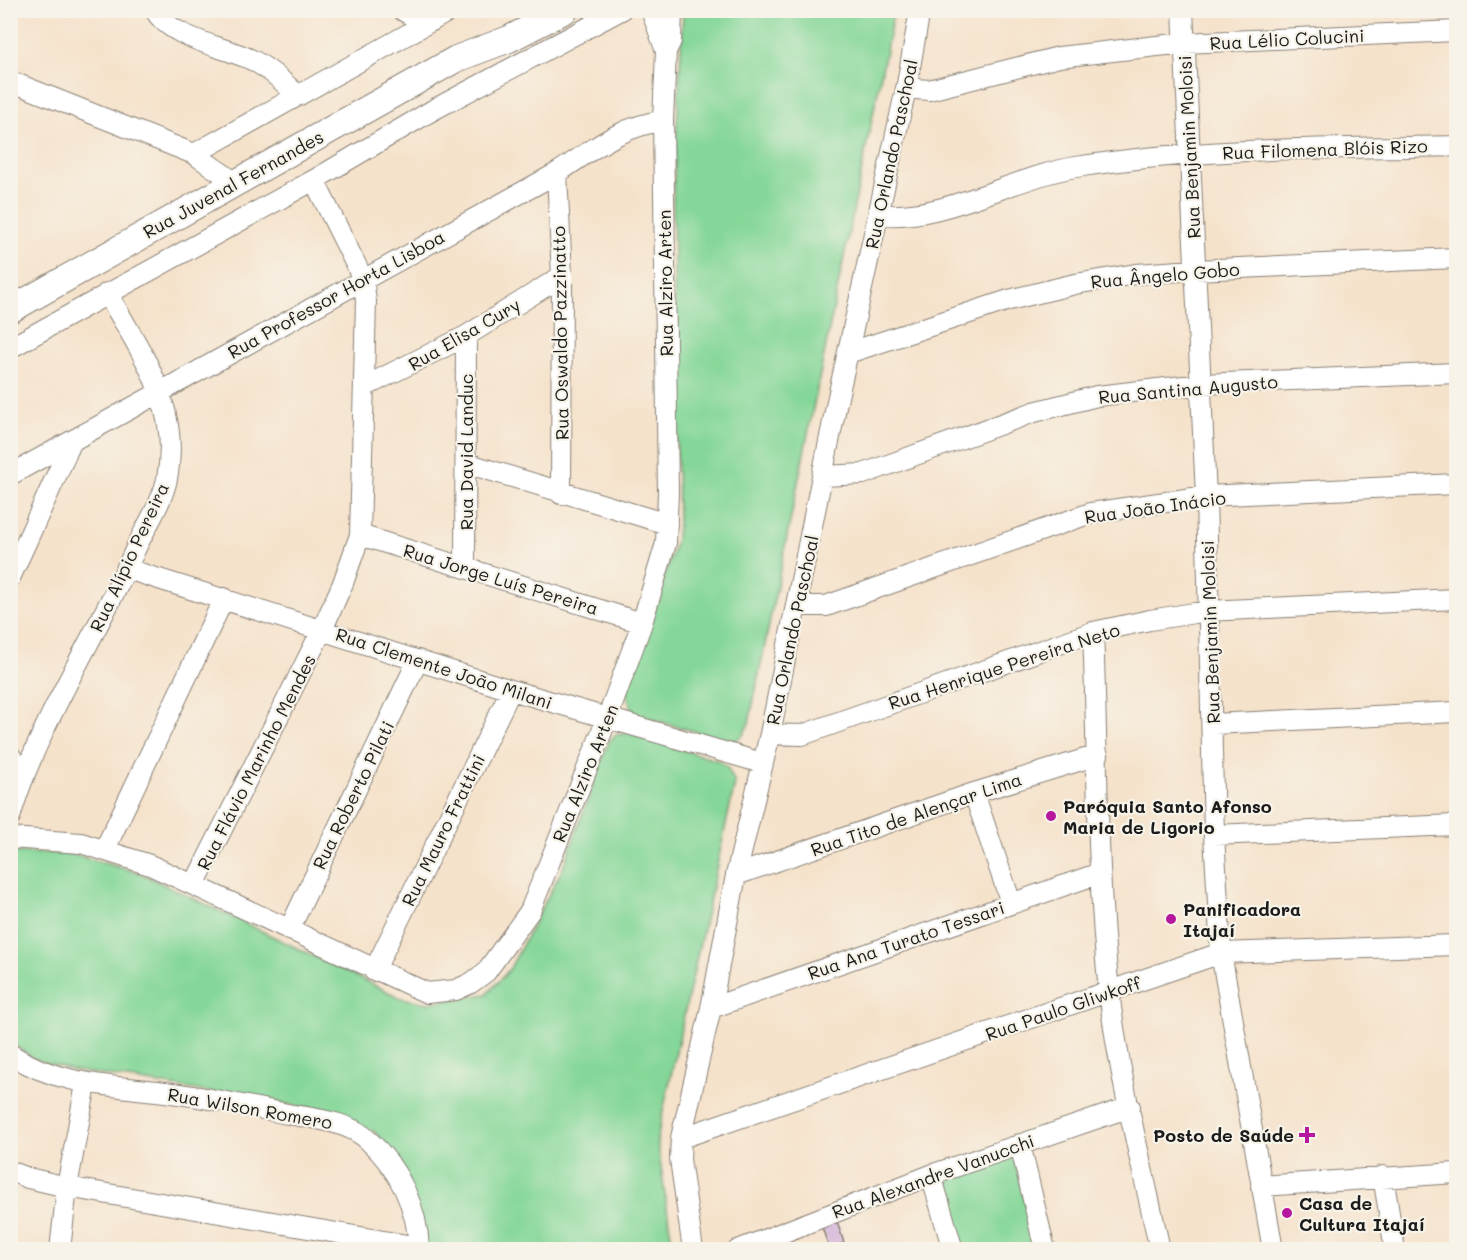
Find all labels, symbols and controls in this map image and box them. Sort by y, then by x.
street label: Rua Lélio Colucini [1209,23,1365,55]
street label: Rua Benjamin Moloisi [1172,55,1206,239]
street label: Rua Orlando Paschoal [859,57,923,251]
street label: Rua Juvenal Fernandes [138,124,328,244]
street label: Rua Filomena Blóis Rizo [1222,133,1429,165]
street label: Rua Alziro Arten [652,209,678,357]
street label: Rua Professor Horta Lisboa [223,224,449,364]
street label: Rua Oswaldo Pazzinatto [546,225,574,440]
street label: Rua Ângelo Gobo [1089,257,1241,293]
street label: Rua Elisa Cury [404,292,524,376]
street label: Rua Santina Augusto [1097,369,1279,409]
street label: Rua David Landuc [454,374,478,530]
street label: Rua Alípio Pereira [84,478,174,636]
street label: Rua João Inácio [1083,485,1227,529]
street label: Rua Orlando Paschoal [760,533,824,727]
street label: Rua Jorge Luís Pereira [401,538,601,620]
street label: Rua Benjamin Moloisi [1195,540,1225,724]
street label: Rua Henrique Pereira Neto [885,617,1123,715]
street label: Rua Clemente João Milani [333,622,555,714]
street label: Rua Flávio Marinho Mendes [191,650,321,874]
street label: Rua Alziro Arten [546,700,624,846]
street label: Rua Roberto Pilati [307,717,399,873]
street label: Rua Mauro Frattini [396,750,490,910]
street label: Rua Tito de Alençar Lima [807,767,1025,861]
place label: Paróquia Santo Afonso Maria de Ligorio [1063,794,1272,839]
marker: Paróquia Santo Afonso Maria de Ligorio [1044,809,1058,823]
street label: Rua Ana Turato Tessari [804,895,1008,985]
place label: Panificadora Itajaí [1183,897,1301,942]
marker: Panificadora Itajaí [1164,912,1178,926]
street label: Rua Paulo Gliwkoff [982,970,1145,1046]
street label: Rua Wilson Romero [166,1082,335,1134]
place label: Posto de Saúde [1153,1123,1294,1147]
marker: Posto de Saúde [1298,1126,1316,1144]
street label: Rua Alexandre Vanucchi [829,1128,1037,1224]
place label: Casa de Cultura Itajaí [1299,1191,1425,1236]
marker: Casa de Cultura Itajaí [1280,1206,1294,1220]

